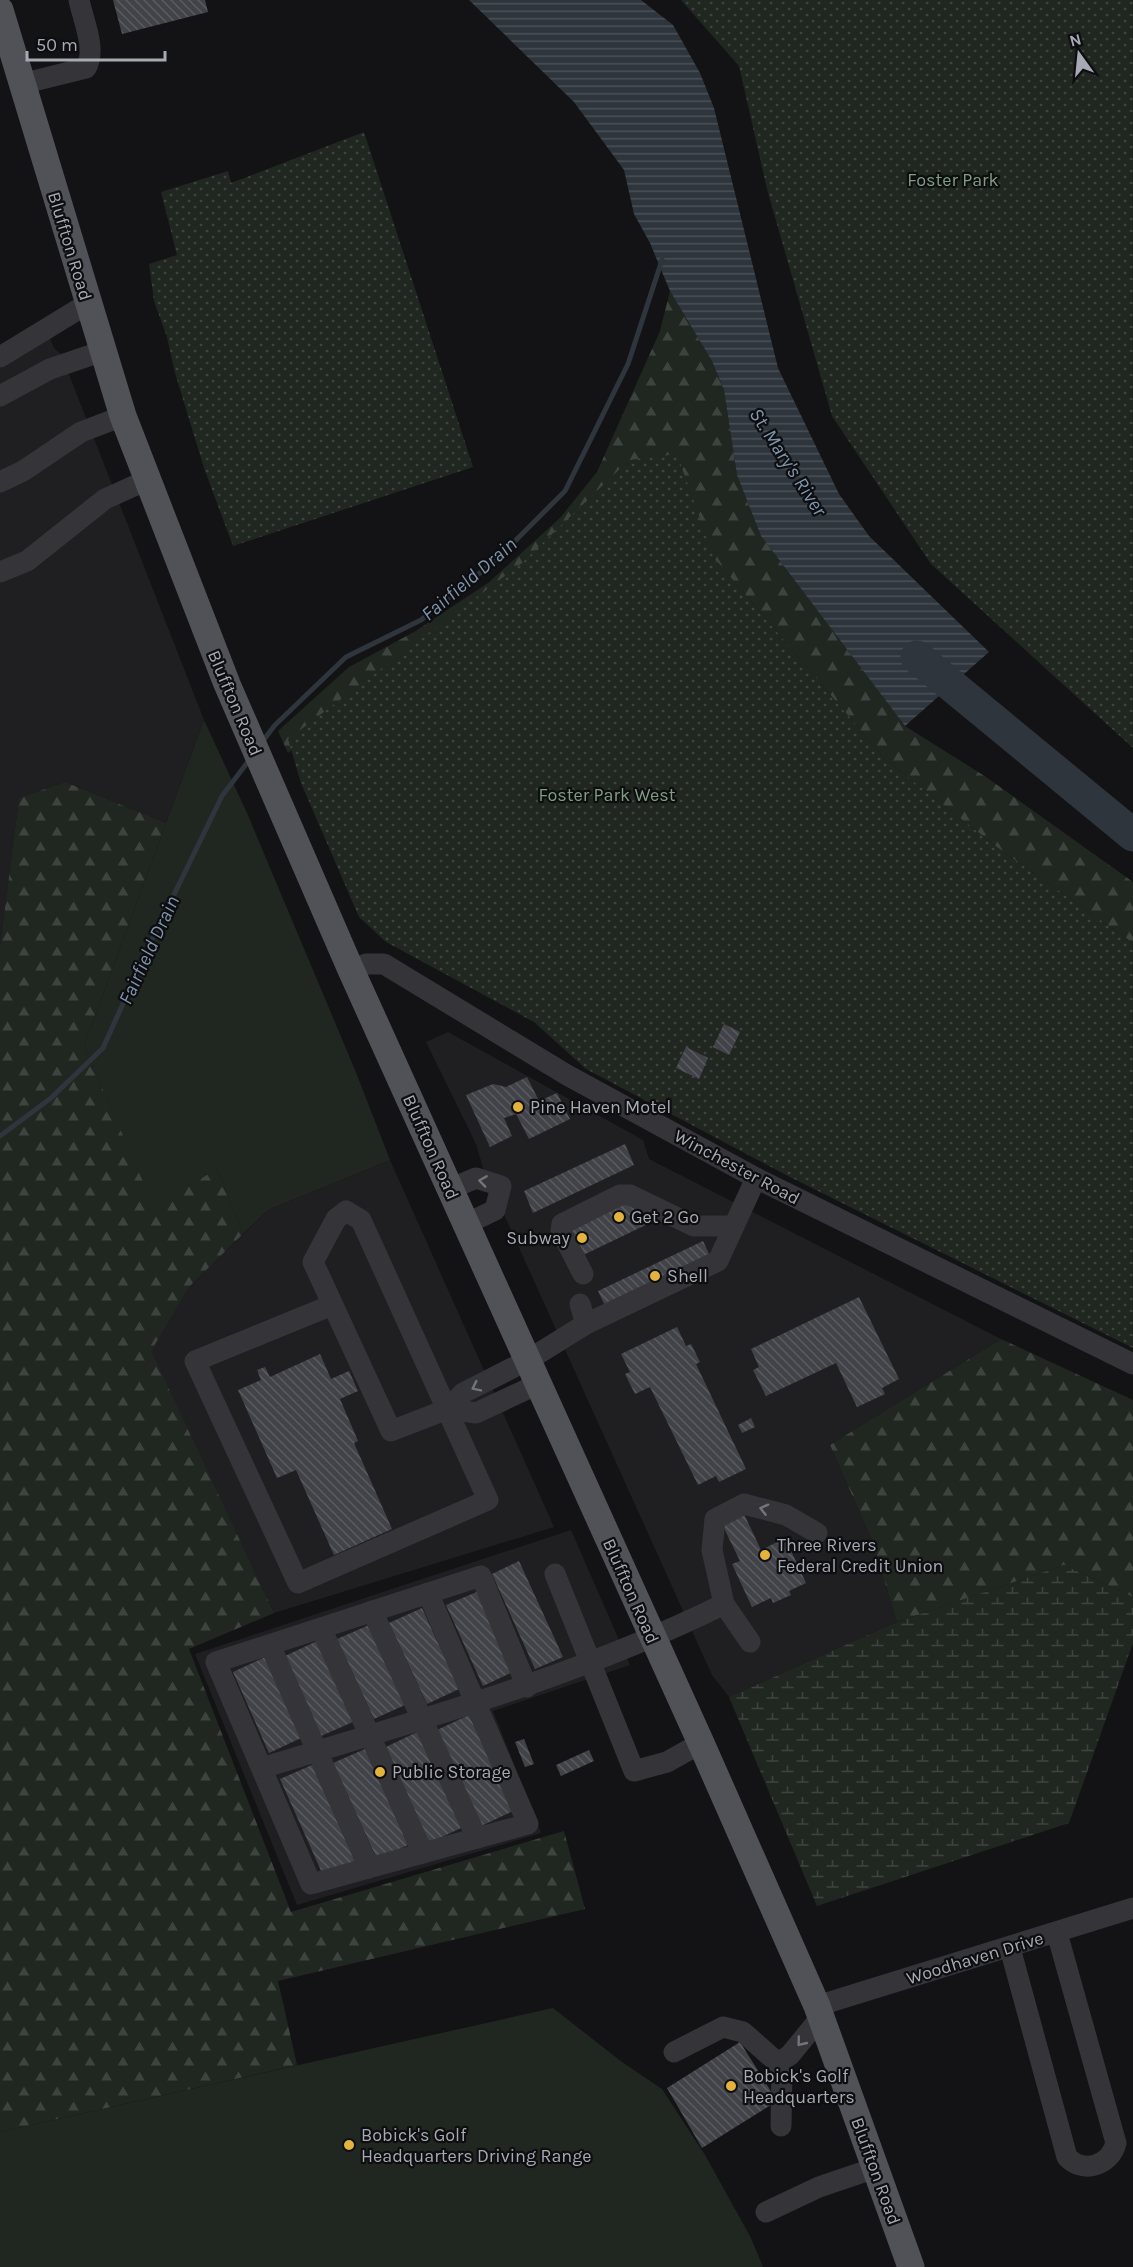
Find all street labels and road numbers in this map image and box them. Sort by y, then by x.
street label: Bluffton Road [43,189,97,303]
street label: Bluffton Road [203,647,267,759]
street label: Bluffton Road [398,1091,464,1203]
street label: Winchester Road [670,1125,804,1209]
street label: Bluffton Road [598,1535,664,1647]
street label: Woodhaven Drive [904,1927,1046,1989]
street label: Bluffton Road [846,2114,906,2228]

